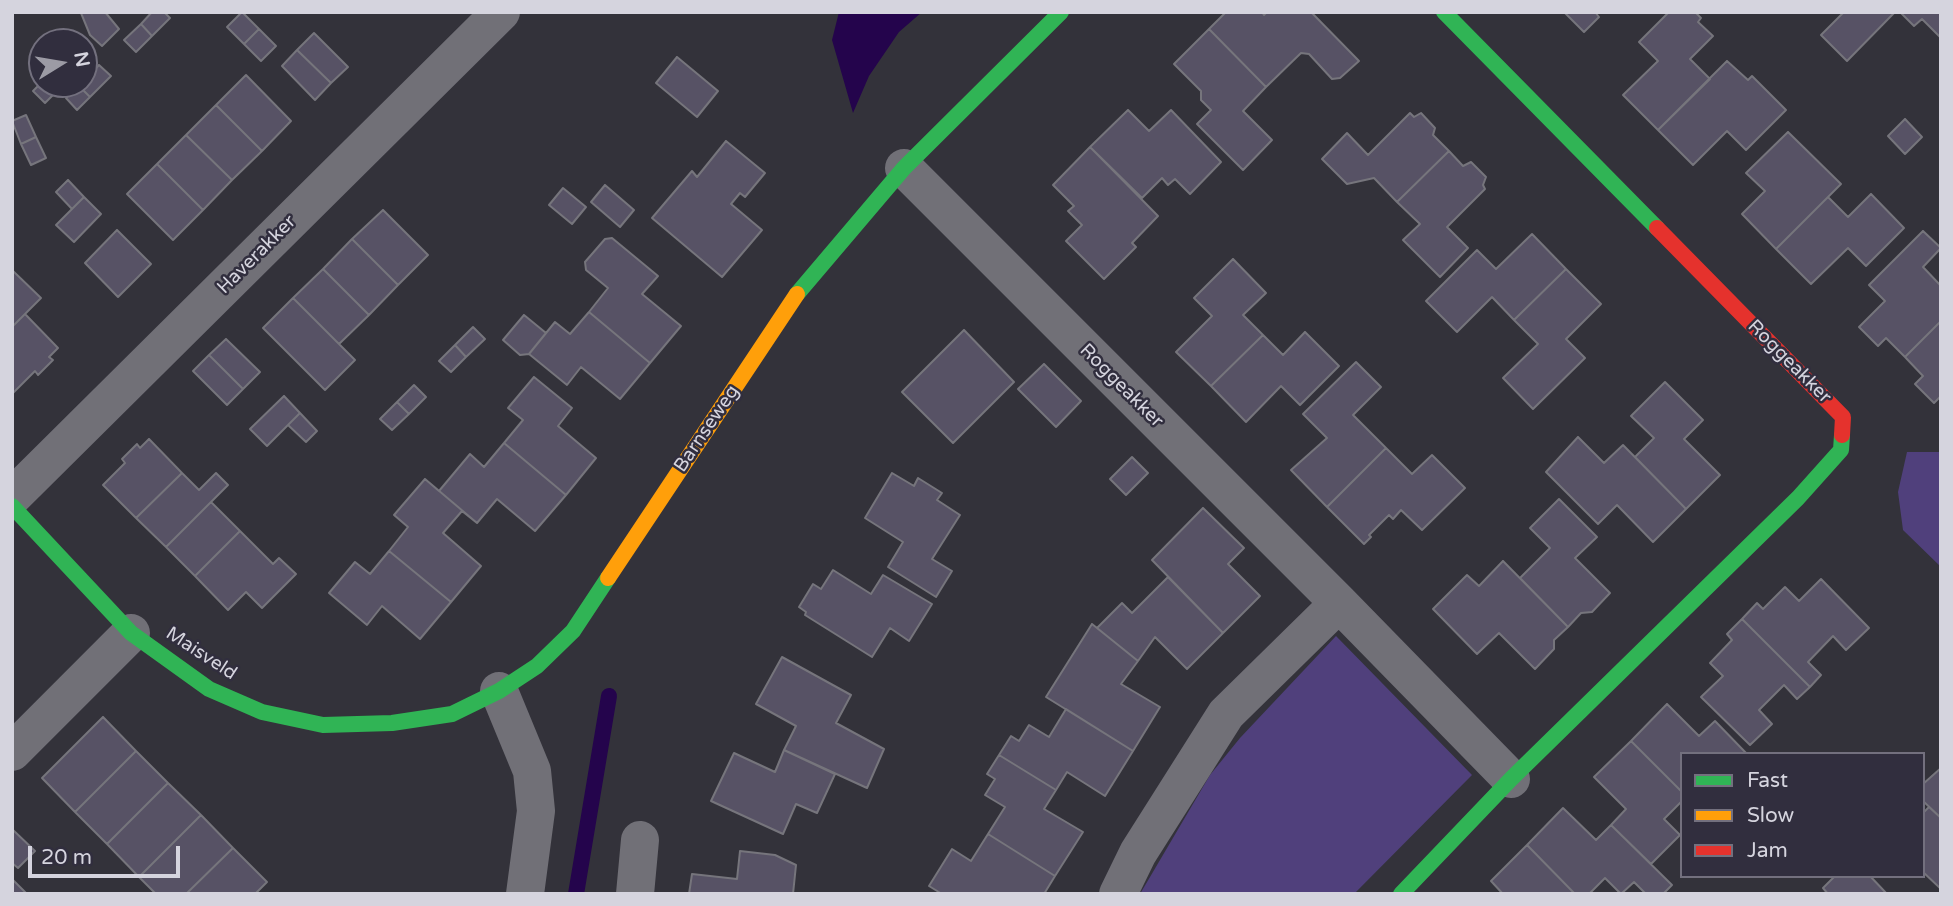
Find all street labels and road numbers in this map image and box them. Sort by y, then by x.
street label: Haverakker [213,211,301,299]
street label: Roggeakker [1742,315,1836,409]
street label: Roggeakker [1074,339,1168,433]
street label: Barnseweg [670,381,744,477]
street label: Maisveld [161,623,241,685]

